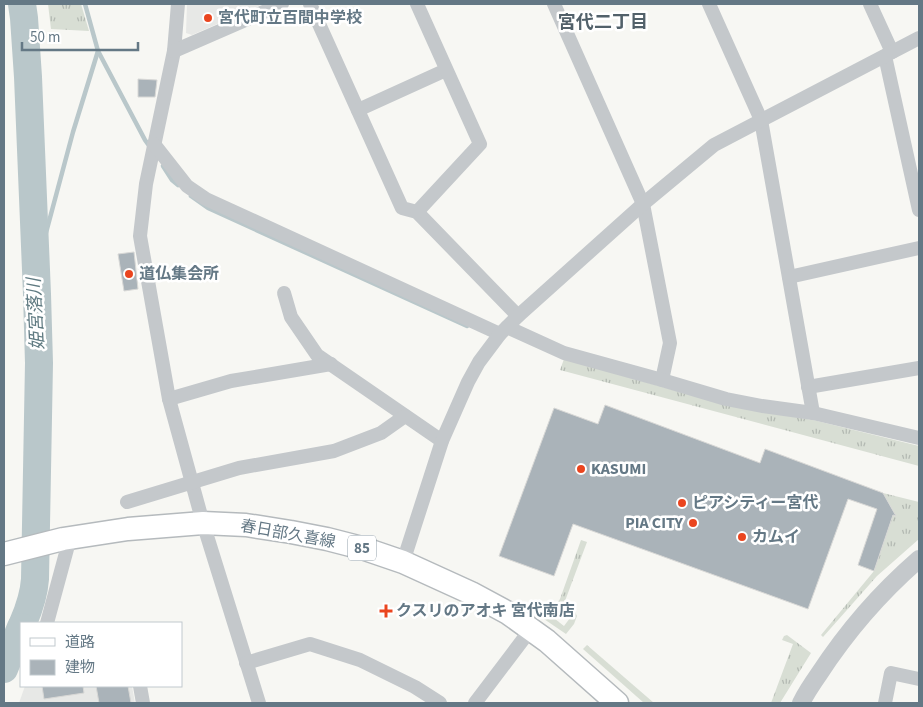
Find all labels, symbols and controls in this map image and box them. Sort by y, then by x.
place label: 宮代町立百間中学校 [218,7,362,29]
district label: 宮代二丁目 [558,10,648,35]
marker: 宮代町立百間中学校 [202,12,214,24]
scale bar [22,20,139,52]
text: 50 m [30,27,60,48]
place label: 道仏集会所 [139,263,219,285]
marker: 道仏集会所 [123,268,135,280]
water label: 姫宮落川 [22,275,50,351]
place label: KASUMI [591,458,646,480]
marker: KASUMI [575,463,587,475]
place label: ピアシティー宮代 [692,492,818,514]
marker: ピアシティー宮代 [676,497,688,509]
place label: PIA CITY [625,512,684,534]
street label: 春日部久喜線 [239,515,337,553]
marker: PIA CITY [687,517,699,529]
place label: カムイ [752,526,800,548]
marker: カムイ [736,531,748,543]
road number: 85 [348,536,376,560]
place label: クスリのアオキ 宮代南店 [396,600,575,622]
marker: クスリのアオキ 宮代南店 [380,605,392,617]
legend [20,622,182,687]
text: 道路 [65,632,95,653]
text: 建物 [65,657,95,678]

